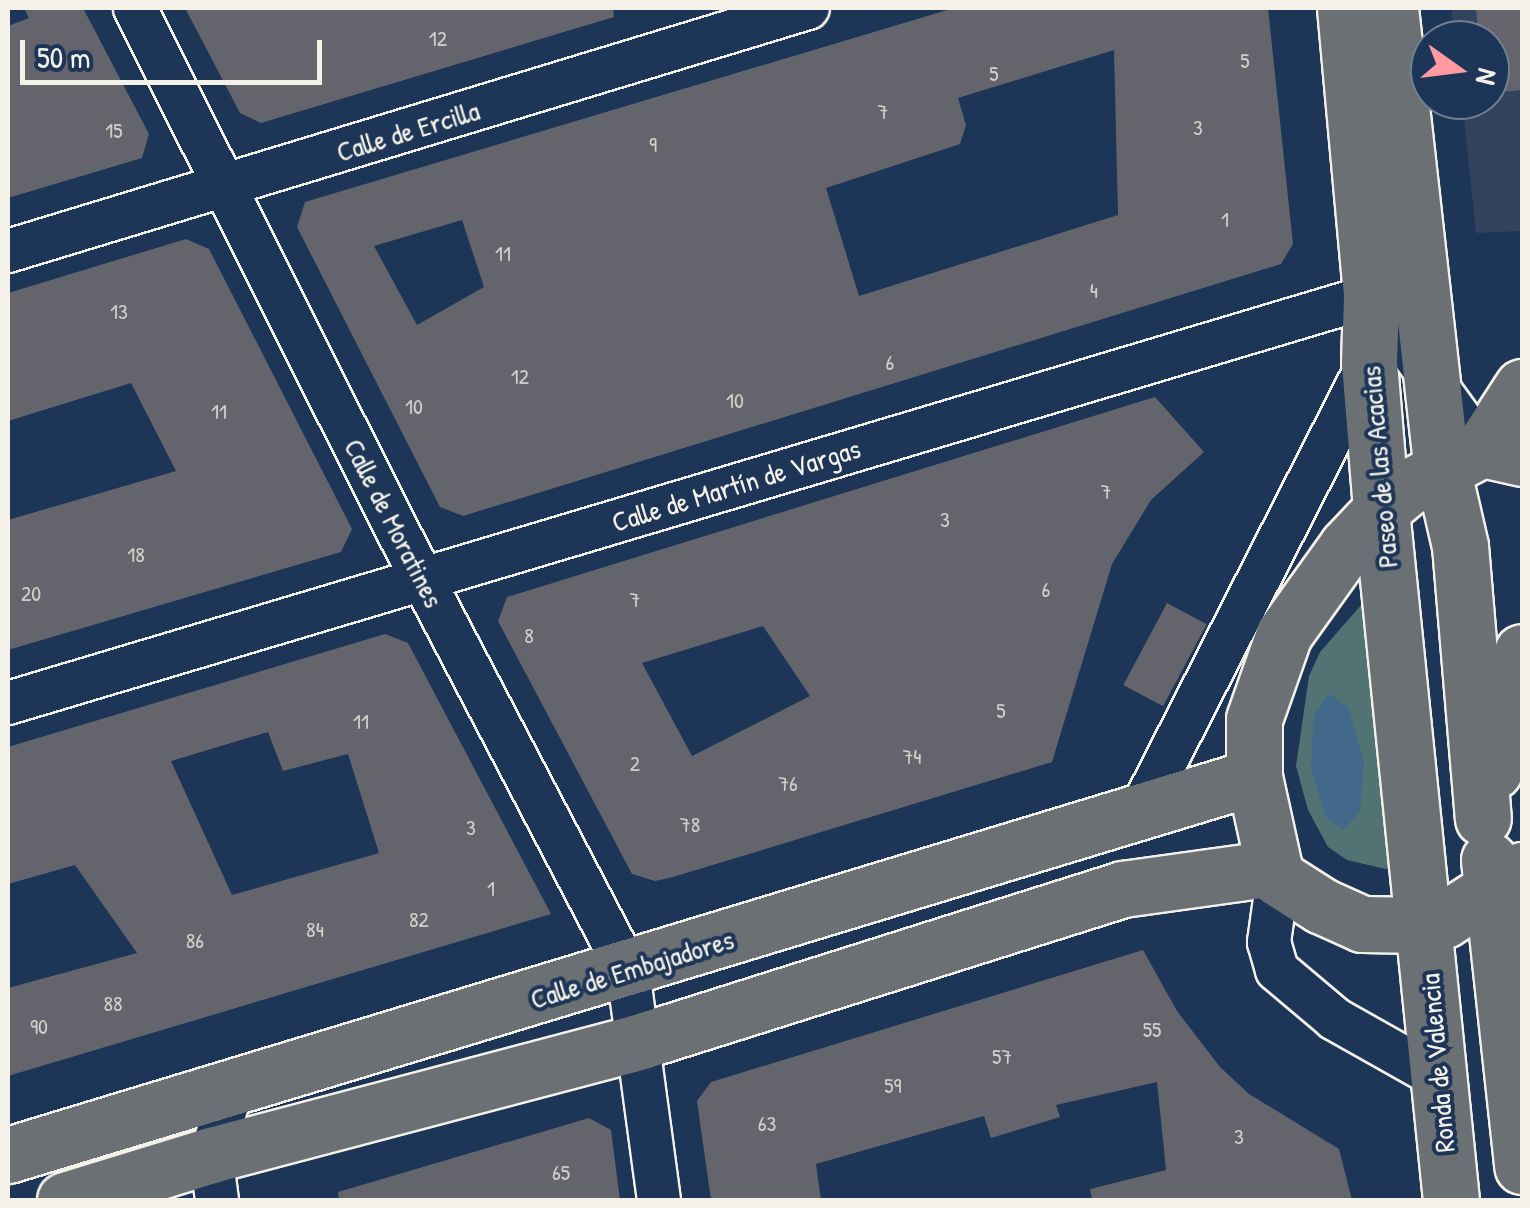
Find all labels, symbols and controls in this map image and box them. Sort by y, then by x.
scale bar [25,20,328,82]
north arrow [1410,20,1510,120]
house number: 12 [429,26,447,52]
text: 50 m [37,37,90,77]
house number: 5 [1240,48,1250,74]
house number: 5 [989,61,999,87]
text: N [1467,65,1507,89]
street label: Calle de Ercilla [332,93,484,169]
house number: 7 [878,99,888,125]
house number: 3 [1193,115,1203,141]
house number: 15 [105,118,123,144]
house number: 9 [649,132,657,158]
house number: 1 [1221,207,1229,233]
house number: 11 [495,241,511,267]
house number: 4 [1090,278,1098,304]
house number: 13 [110,299,128,325]
house number: 6 [886,350,894,376]
house number: 12 [511,364,529,390]
street label: Paseo de las Acacias [1353,365,1405,569]
house number: 10 [726,388,744,414]
house number: 10 [405,394,423,420]
house number: 11 [211,399,227,425]
street label: Calle de Martín de Vargas [608,431,864,539]
street label: Calle de Moratines [337,433,451,613]
house number: 7 [1101,479,1111,505]
house number: 3 [940,507,950,533]
house number: 18 [127,542,145,568]
house number: 6 [1042,577,1050,603]
house number: 20 [21,581,41,607]
house number: 7 [630,587,640,613]
house number: 8 [524,623,534,649]
house number: 5 [996,698,1006,724]
house number: 11 [353,709,369,735]
house number: 74 [902,744,922,770]
house number: 2 [630,751,640,777]
house number: 76 [778,771,798,797]
house number: 78 [680,812,700,838]
house number: 3 [466,815,476,841]
house number: 1 [487,876,495,902]
house number: 82 [409,907,429,933]
house number: 84 [306,917,324,943]
street label: Calle de Embajadores [526,922,738,1016]
house number: 86 [186,928,204,954]
street label: Ronda de Valencia [1412,972,1462,1154]
house number: 88 [103,991,123,1017]
house number: 90 [30,1014,48,1040]
house number: 55 [1143,1017,1161,1043]
house number: 57 [992,1044,1012,1070]
house number: 59 [884,1073,902,1099]
house number: 63 [758,1111,776,1137]
house number: 3 [1234,1124,1244,1150]
house number: 65 [552,1160,570,1186]

